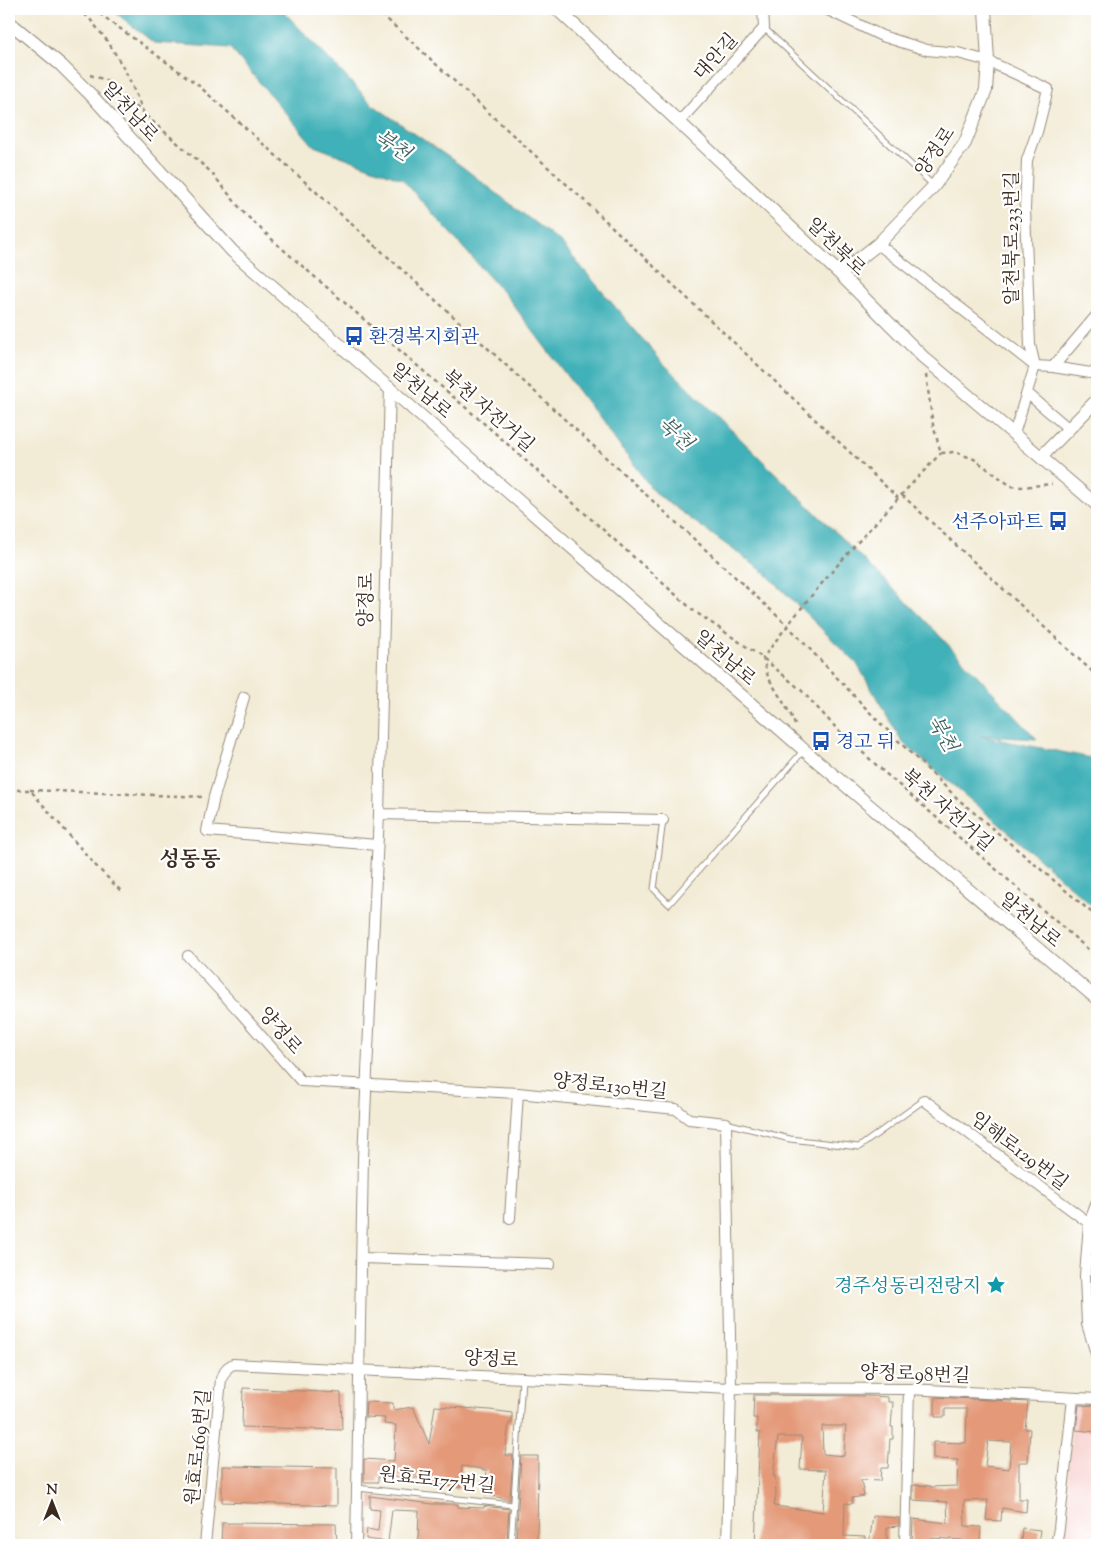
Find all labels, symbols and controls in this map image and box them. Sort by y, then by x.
street label: 대안길 [688,28,745,87]
street label: 알천남로 [95,76,164,149]
street label: 양정로 [909,122,963,183]
water label: 북천 [368,124,417,171]
street label: 알천북로233번길 [1000,171,1027,305]
street label: 알천북로 [799,213,871,283]
bus stop icon: 환경복지회관 [343,325,365,347]
place label: 환경복지회관 [369,325,480,352]
street label: 알천남로 [384,358,457,426]
street label: 북천 자전거길 [435,364,539,460]
water label: 북천 [650,411,700,460]
place label: 선주아파트 [951,510,1043,537]
bus stop icon: 선주아파트 [1047,510,1069,532]
street label: 양정로 [354,572,381,628]
street label: 알천남로 [688,625,761,693]
water label: 북천 [919,710,964,760]
bus stop icon: 경고 뒤 [810,730,832,752]
place label: 경고 뒤 [836,730,895,757]
street label: 북천 자전거길 [894,763,998,859]
district label: 성동동 [160,846,220,876]
street label: 알천남로 [993,887,1066,955]
street label: 양정로 [251,1002,307,1061]
street label: 양정로130번길 [551,1068,669,1107]
street label: 임해로129번길 [964,1106,1073,1198]
place label: 경주성동리전랑지 [834,1274,981,1301]
place icon: 경주성동리전랑지 [985,1274,1007,1296]
street label: 양정로 [463,1346,519,1375]
street label: 양정로98번길 [859,1360,971,1391]
street label: 원효로169번길 [180,1388,219,1507]
street label: 원효로177번길 [377,1462,496,1501]
north arrow [28,1476,78,1526]
text: N [46,1481,58,1501]

